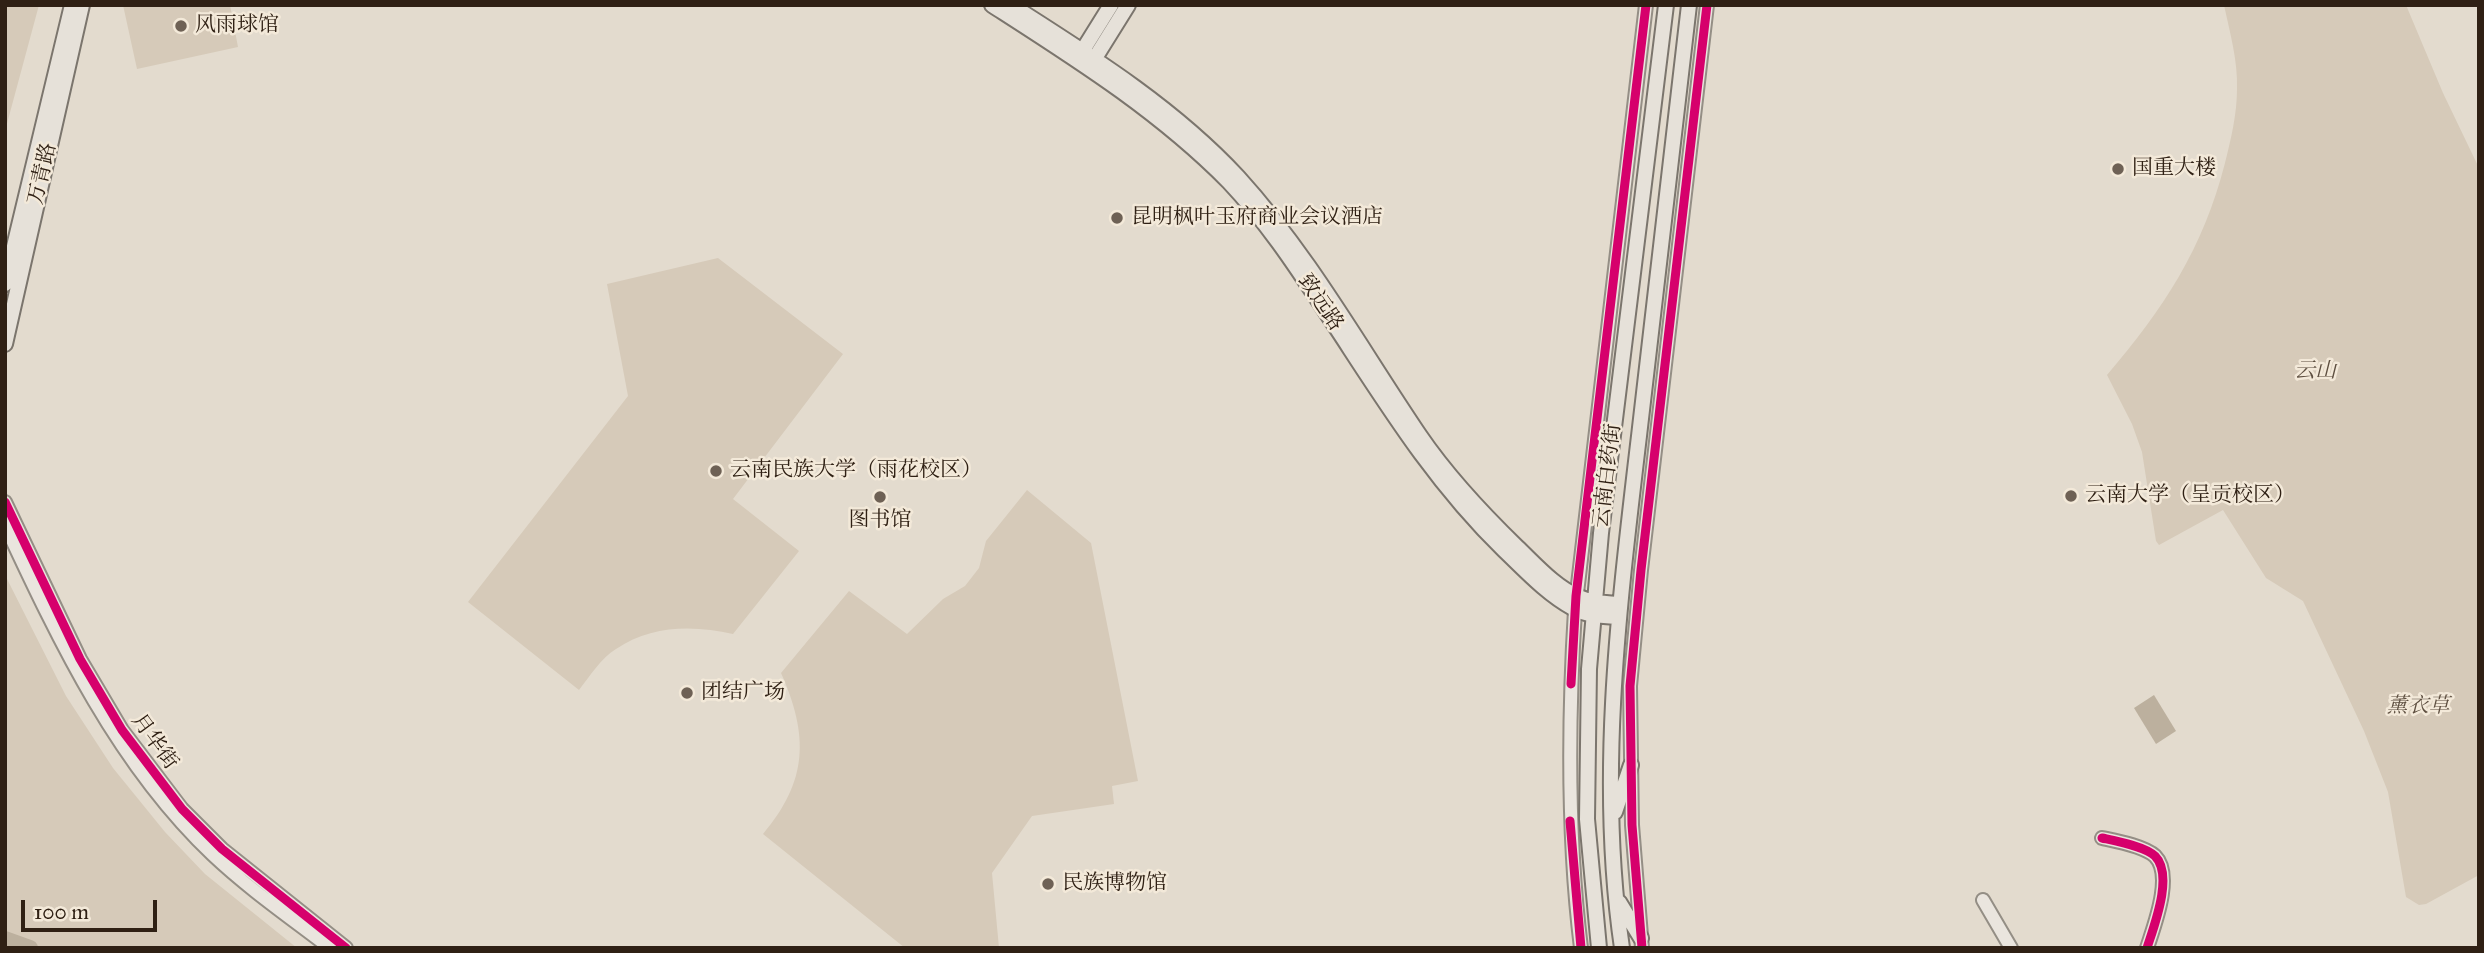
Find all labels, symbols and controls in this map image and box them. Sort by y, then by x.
place label: 风雨球馆 [195,13,279,39]
marker: 风雨球馆 [173,18,189,34]
street label: 万青路 [24,140,62,208]
place label: 国重大楼 [2132,156,2216,182]
marker: 国重大楼 [2110,161,2126,177]
place label: 昆明枫叶玉府商业会议酒店 [1131,205,1383,231]
marker: 昆明枫叶玉府商业会议酒店 [1109,210,1125,226]
street label: 致远路 [1292,270,1348,336]
park label: 云山 [2294,359,2336,385]
street label: 云南白药街 [1589,422,1627,530]
place label: 云南民族大学（雨花校区） [730,458,982,484]
marker: 云南民族大学（雨花校区） [708,463,724,479]
place label: 云南大学（呈贡校区） [2085,483,2295,509]
marker: 云南大学（呈贡校区） [2063,488,2079,504]
marker: 图书馆 [872,489,888,505]
place label: 图书馆 [849,508,911,534]
place label: 团结广场 [701,680,785,706]
marker: 团结广场 [679,685,695,701]
park label: 薰衣草 [2387,694,2449,720]
street label: 月华街 [125,709,183,775]
place label: 民族博物馆 [1062,871,1167,897]
marker: 民族博物馆 [1040,876,1056,892]
scale bar [24,886,161,930]
text: 100 m [34,899,89,925]

